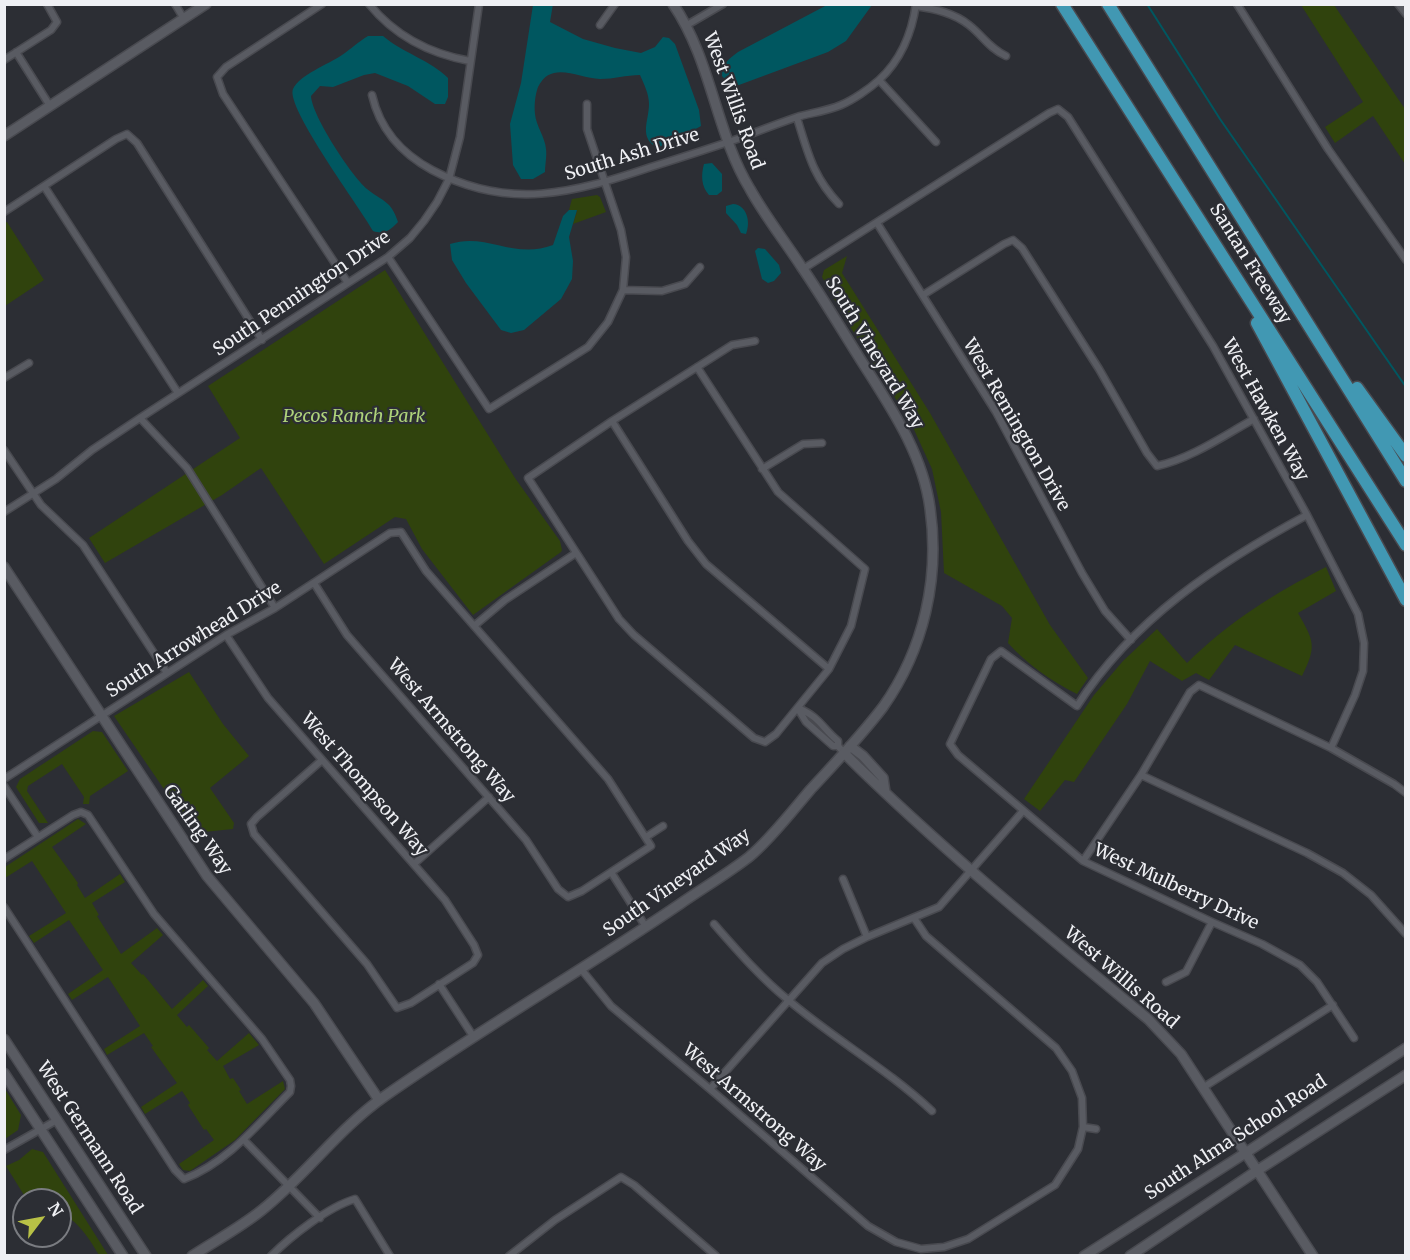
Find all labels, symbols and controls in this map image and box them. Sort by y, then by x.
street label: West Willis Road [698,30,768,172]
street label: South Ash Drive [562,124,702,186]
street label: Santan Freeway [1204,200,1296,328]
street label: South Pennington Drive [209,227,395,361]
street label: South Vineyard Way [820,273,928,433]
street label: West Remington Drive [958,335,1074,515]
street label: West Hawken Way [1217,335,1313,485]
park label: Pecos Ranch Park [283,406,425,428]
street label: South Arrowhead Drive [102,577,286,703]
street label: West Armstrong Way [383,655,519,807]
street label: West Thompson Way [296,709,432,861]
street label: Gatling Way [158,781,236,879]
street label: South Vineyard Way [599,824,755,942]
street label: West Mulberry Drive [1090,839,1262,935]
street label: West Willis Road [1059,923,1183,1033]
street label: West Armstrong Way [678,1040,830,1176]
street label: West Germann Road [32,1058,146,1218]
street label: South Alma School Road [1141,1071,1331,1205]
north arrow [12,1188,72,1248]
text: N [44,1199,67,1220]

